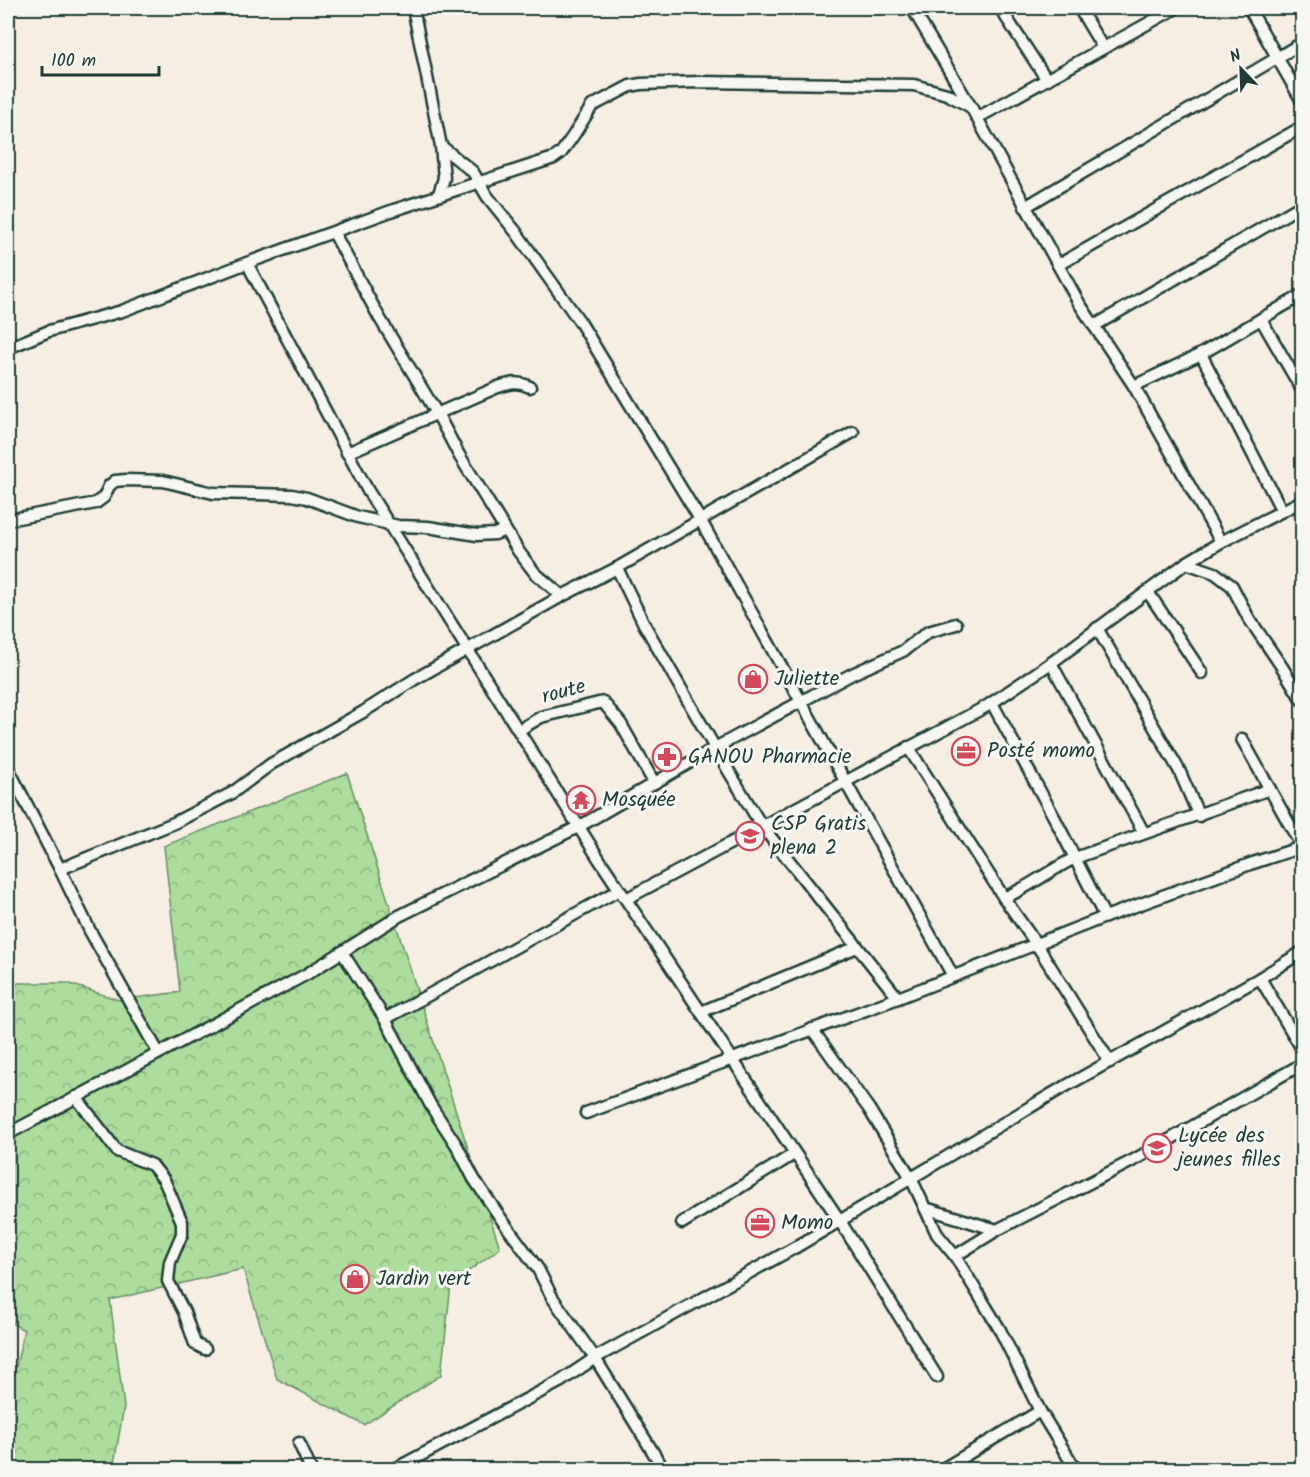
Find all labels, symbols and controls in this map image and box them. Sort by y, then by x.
scale bar [42,39,159,77]
north arrow [1211,39,1271,99]
text: N [1226,43,1245,70]
text: 100 m [51,47,96,76]
shop icon: Juliette [737,663,769,695]
place label: Juliette [774,663,840,696]
street label: route [538,670,590,714]
office icon: Posté momo [950,735,982,767]
place label: Posté momo [987,735,1095,768]
pharmacy icon: GANOU Pharmacie [651,741,683,773]
place label: GANOU Pharmacie [688,741,852,774]
temple icon: Mosquée [565,784,597,816]
place label: Mosquée [602,784,676,817]
place label: CSP Gratis plena 2 [770,808,866,865]
school or university icon: CSP Gratis plena 2 [734,820,766,852]
place label: Lycée des jeunes filles [1173,1120,1281,1177]
school or university icon: Lycée des jeunes filles [1141,1132,1173,1164]
office icon: Momo [744,1207,776,1239]
place label: Momo [781,1207,833,1240]
shop icon: Jardin vert [339,1263,371,1295]
place label: Jardin vert [376,1263,472,1296]

